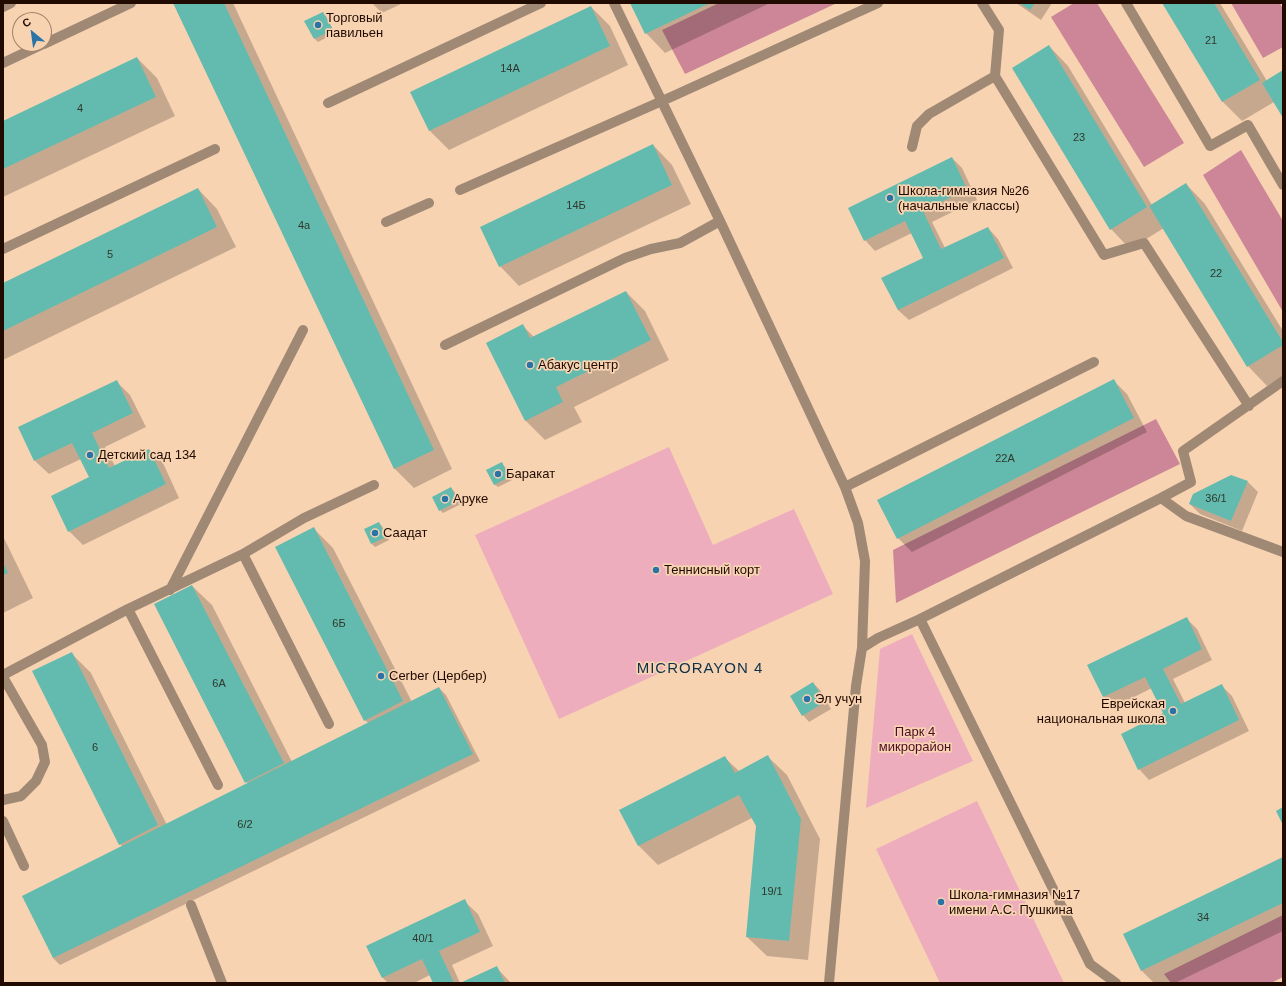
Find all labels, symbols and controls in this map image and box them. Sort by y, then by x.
place label: Торговый павильен [326,10,383,41]
north arrow [12,12,52,52]
text: С [20,15,33,30]
marker: Торговый павильен [313,20,323,30]
house number: 21 [1205,34,1217,48]
house number: 14А [500,62,520,76]
house number: 4 [77,102,83,116]
house number: 23 [1073,131,1085,145]
place label: Школа-гимназия №26 (начальные классы) [898,183,1029,214]
marker: Школа-гимназия №26 (начальные классы) [885,193,895,203]
house number: 14Б [566,199,586,213]
house number: 4а [298,219,310,233]
house number: 5 [107,248,113,262]
house number: 22 [1210,267,1222,281]
place label: Абакус центр [538,357,618,373]
marker: Абакус центр [525,360,535,370]
place label: Детский сад 134 [98,447,196,463]
marker: Детский сад 134 [85,450,95,460]
house number: 22А [995,452,1015,466]
place label: Баракат [506,466,555,482]
marker: Баракат [493,469,503,479]
place label: Аруке [453,491,488,507]
house number: 36/1 [1205,492,1227,506]
marker: Аруке [440,494,450,504]
place label: Саадат [383,525,427,541]
marker: Саадат [370,528,380,538]
place label: Теннисный корт [664,562,760,578]
marker: Теннисный корт [651,565,661,575]
house number: 6Б [332,617,346,631]
district label: MICRORAYON 4 [637,660,763,678]
place label: Cerber (Цербер) [389,668,487,684]
marker: Cerber (Цербер) [376,671,386,681]
house number: 6А [212,677,226,691]
place label: Эл учун [815,691,862,707]
marker: Эл учун [802,694,812,704]
place label: Еврейская национальная школа [1037,696,1165,727]
marker: Еврейская национальная школа [1168,706,1178,716]
park label: Парк 4 микрорайон [879,724,951,755]
house number: 6 [92,741,98,755]
house number: 6/2 [237,818,253,832]
house number: 19/1 [761,885,783,899]
place label: Школа-гимназия №17 имени А.С. Пушкина [949,887,1080,918]
marker: Школа-гимназия №17 имени А.С. Пушкина [936,897,946,907]
house number: 34 [1197,911,1209,925]
house number: 40/1 [412,932,434,946]

